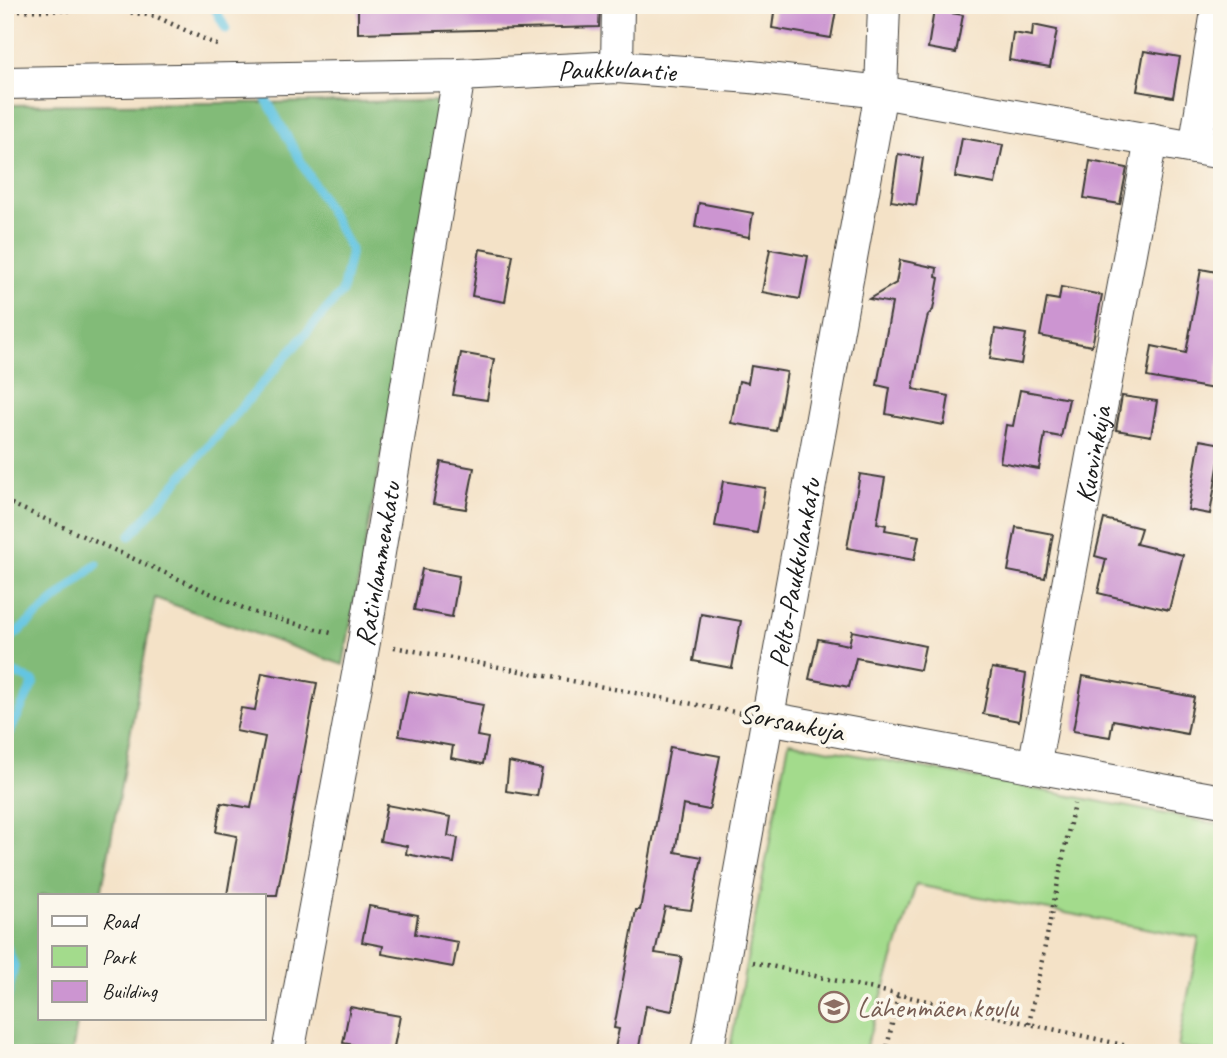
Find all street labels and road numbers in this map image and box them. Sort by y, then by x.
street label: Paukkulantie [557,49,679,89]
street label: Kuovinkuja [1066,402,1119,505]
street label: Pelto-Paukkulankatu [760,474,828,670]
street label: Ratinlammenkatu [346,478,408,649]
street label: Sorsankuja [737,695,849,750]

